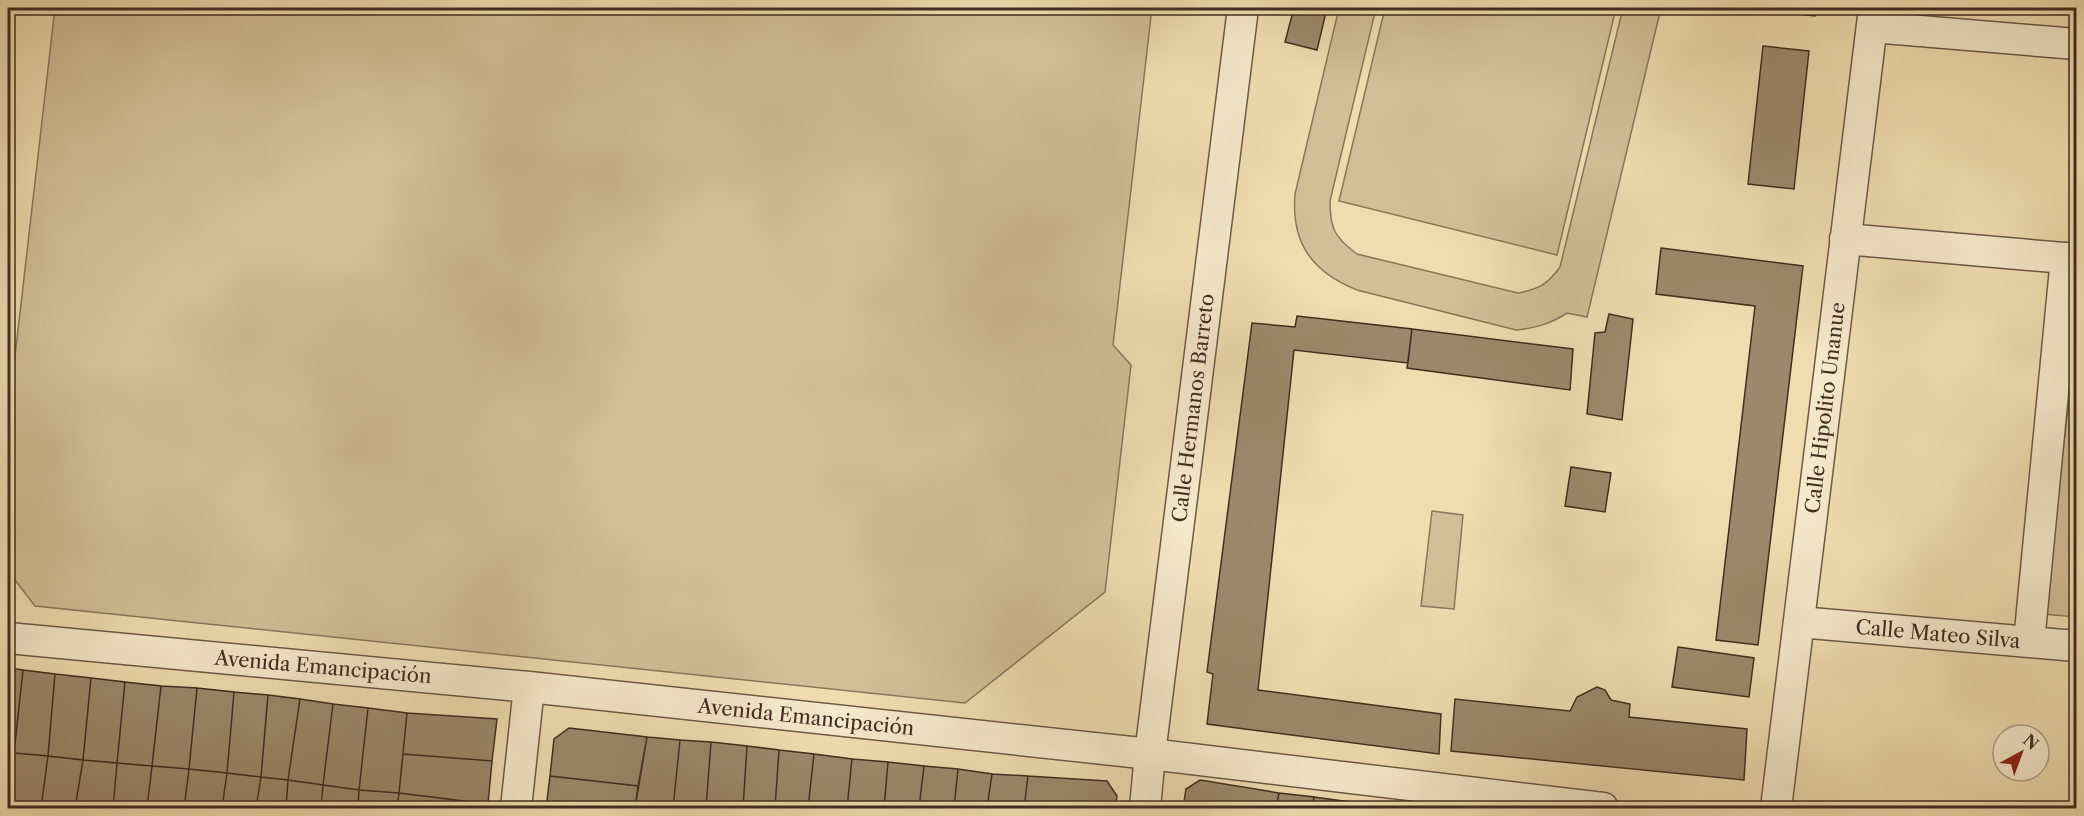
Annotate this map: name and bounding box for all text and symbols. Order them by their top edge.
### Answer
street label: Calle Hermanos Barreto [1167,292,1219,524]
street label: Calle Hipolito Unanue [1800,301,1850,515]
street label: Calle Mateo Silva [1855,615,2022,653]
street label: Avenida Emancipación [212,645,433,688]
street label: Avenida Emancipación [695,694,916,740]
north arrow [1991,723,2051,783]
text: N [2019,730,2043,754]

